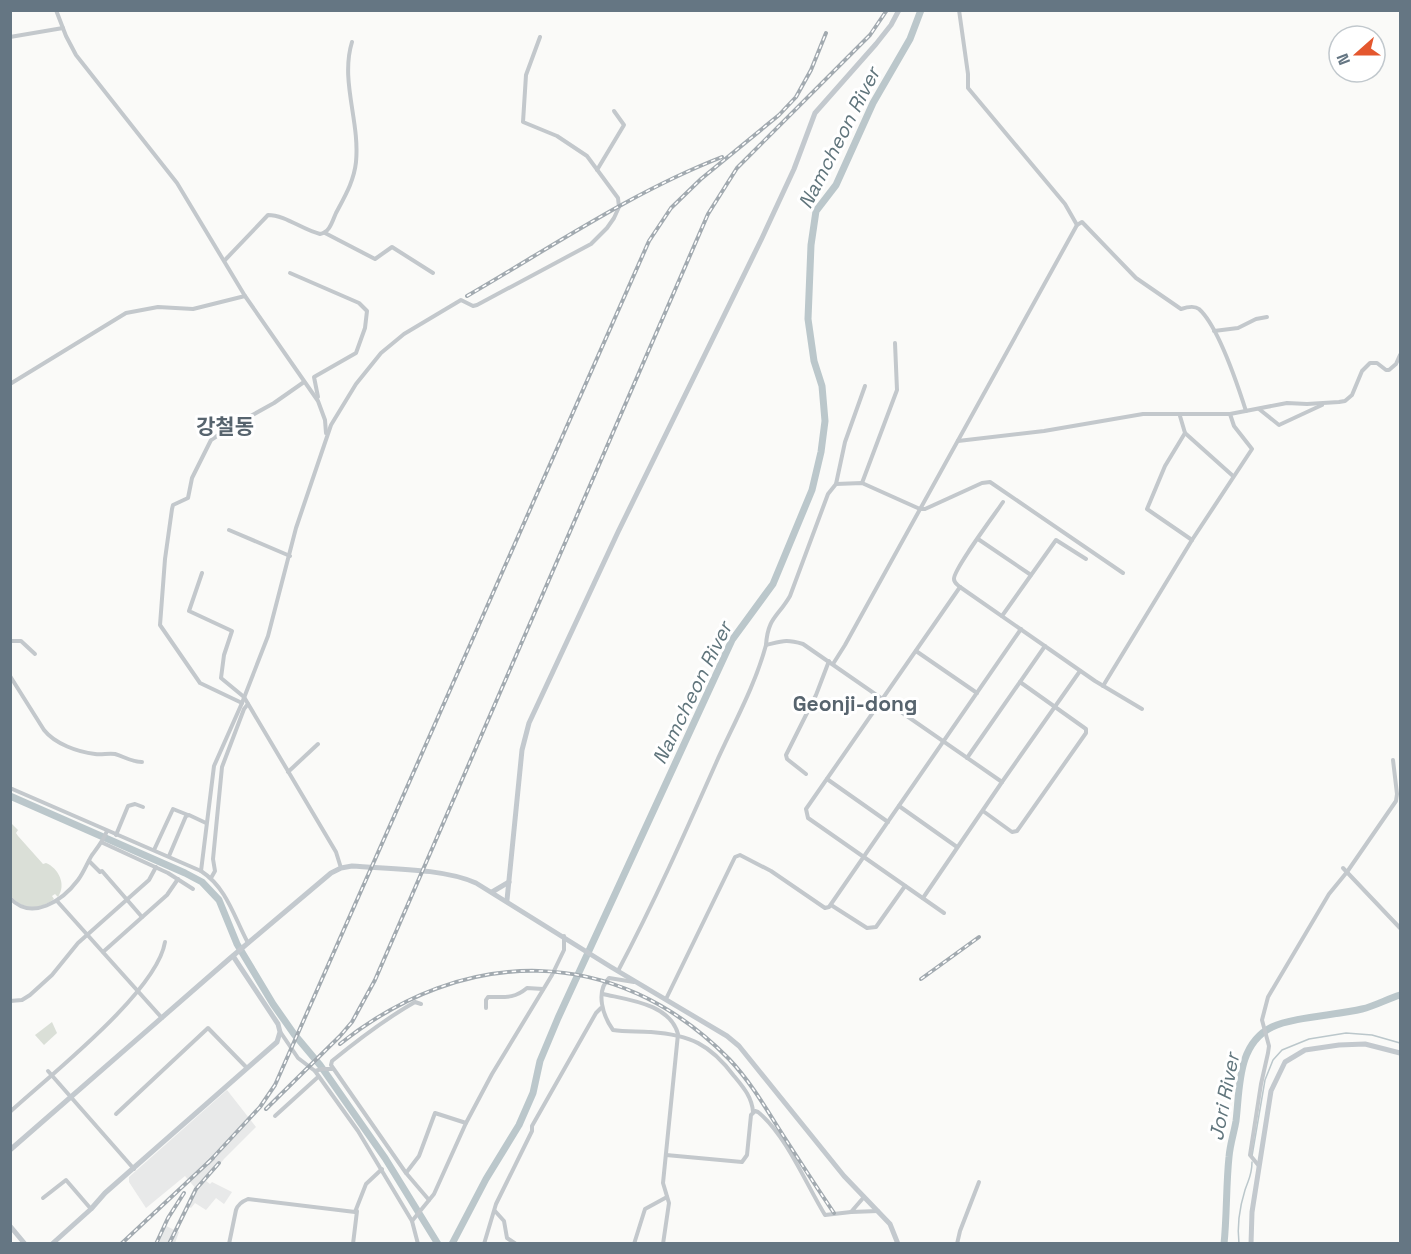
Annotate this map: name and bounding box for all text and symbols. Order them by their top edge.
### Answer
north arrow [1327,24,1387,84]
text: N [1332,50,1355,68]
water label: Namcheon River [792,61,887,213]
district label: 강철동 [196,413,254,440]
water label: Namcheon River [646,615,739,768]
district label: Geonji-dong [793,690,917,717]
water label: Jori River [1203,1049,1246,1143]

